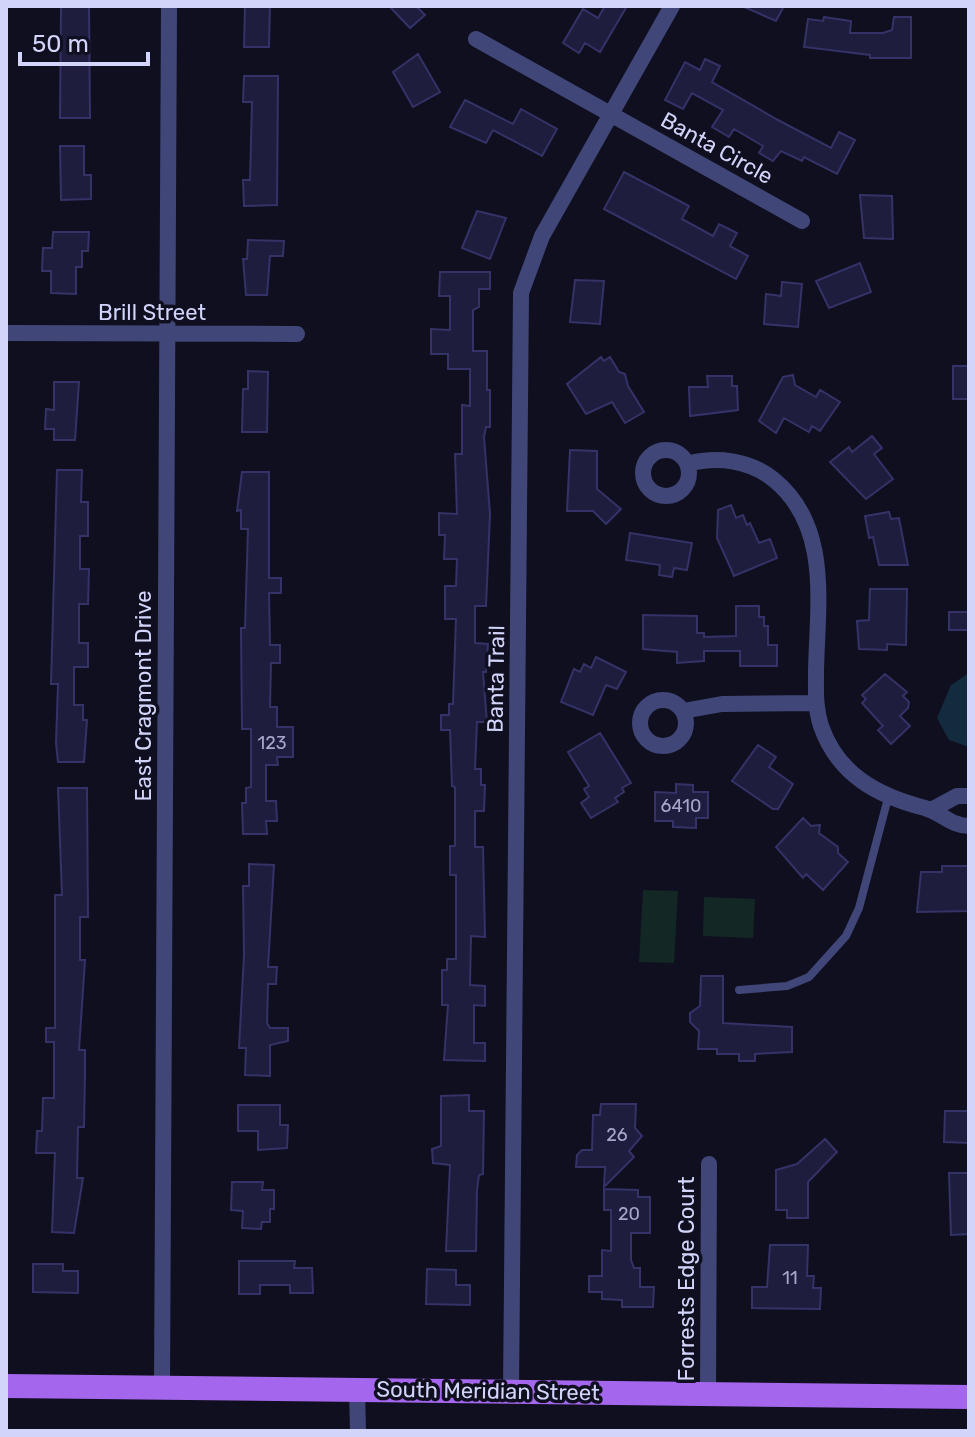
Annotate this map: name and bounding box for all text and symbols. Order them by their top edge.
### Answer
scale bar [20,16,148,66]
text: 50 m [32,30,89,58]
street label: Banta Circle [656,106,778,190]
street label: Brill Street [98,299,206,326]
street label: East Cragmont Drive [130,590,157,802]
street label: Banta Trail [482,625,510,733]
house number: 123 [257,732,287,754]
house number: 6410 [661,795,701,817]
house number: 26 [606,1124,628,1146]
street label: Forrests Edge Court [673,1176,700,1382]
house number: 20 [618,1203,640,1225]
house number: 11 [782,1267,798,1289]
street label: South Meridian Street [376,1376,600,1406]

